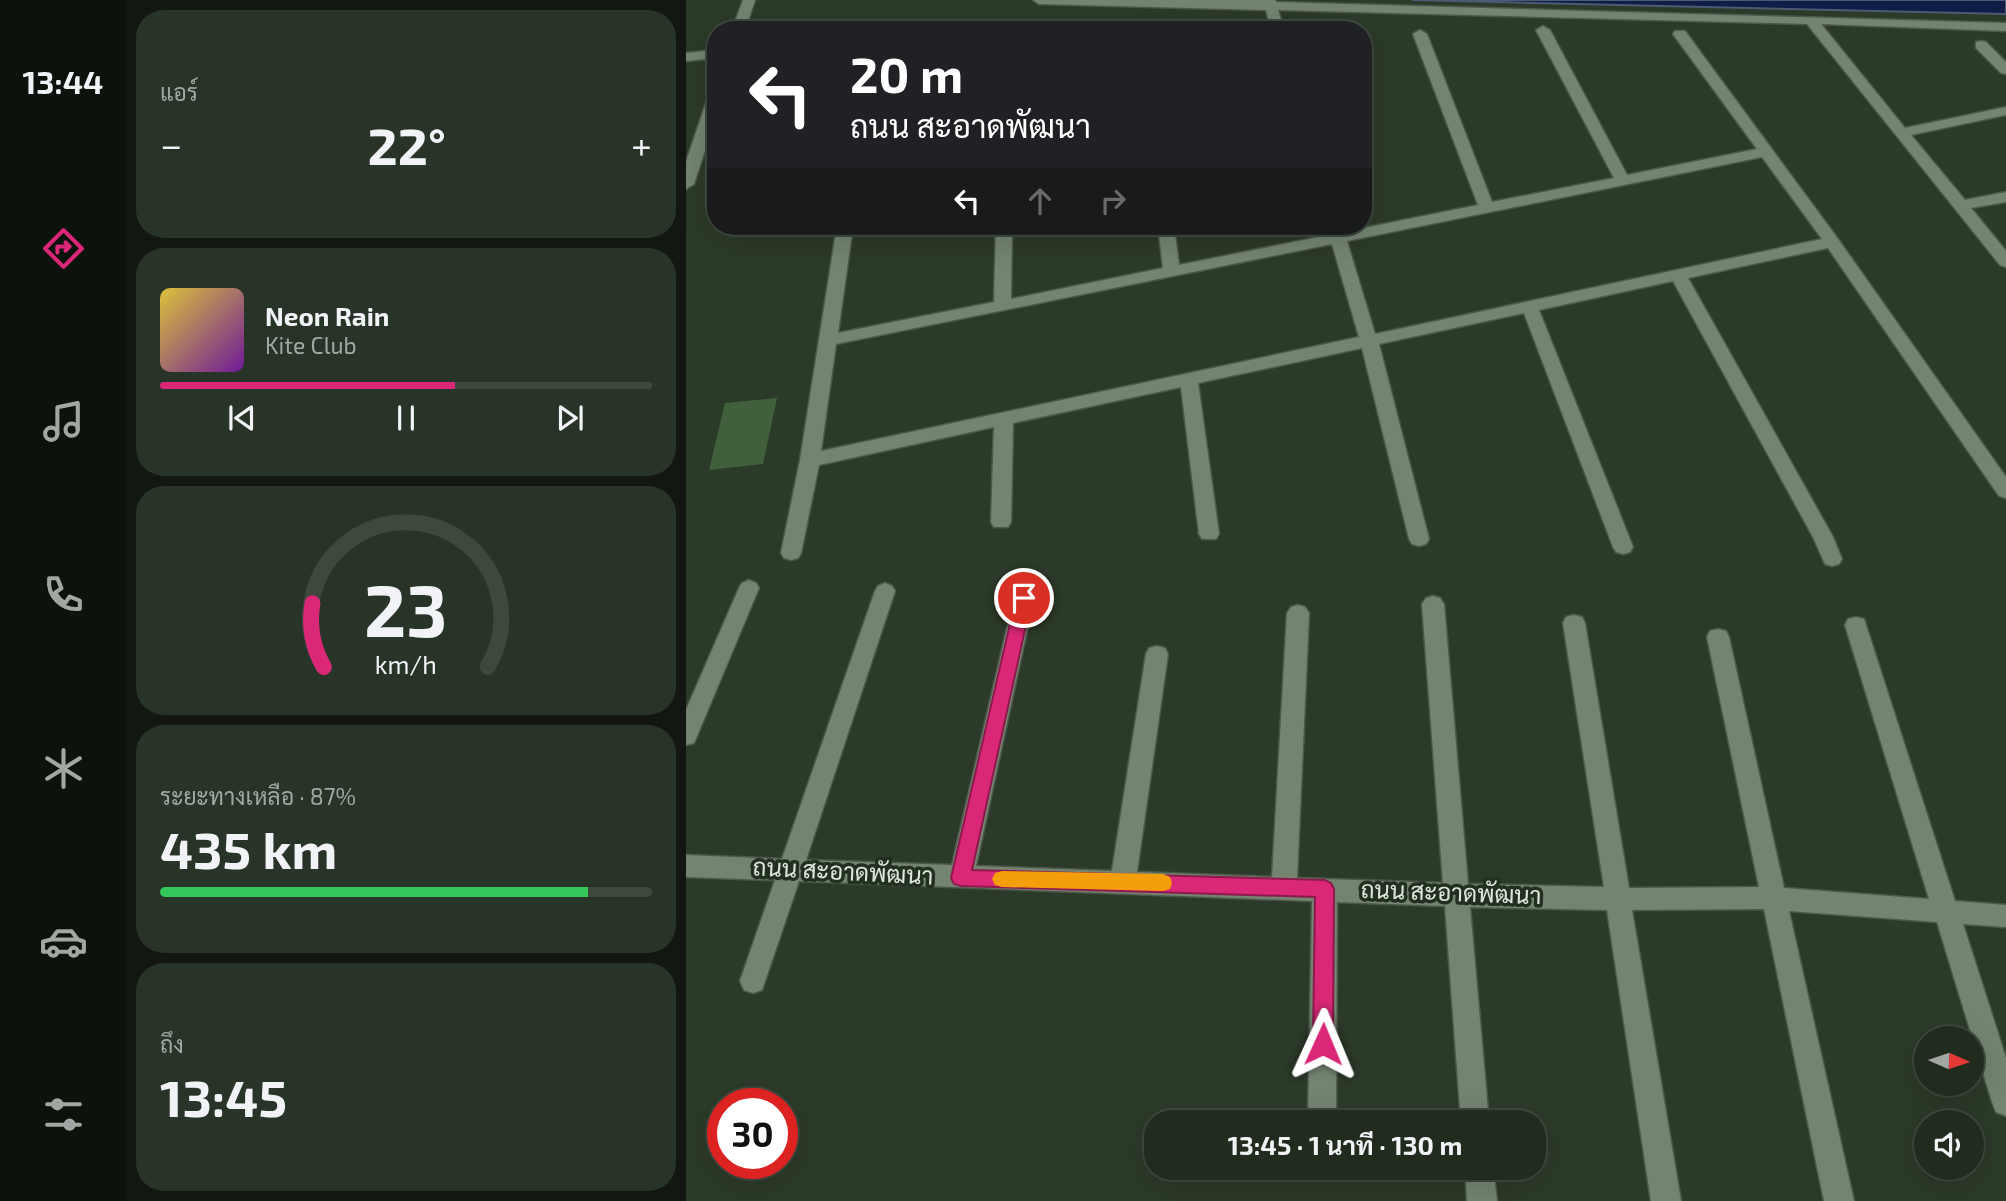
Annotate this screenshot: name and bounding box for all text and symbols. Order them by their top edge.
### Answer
text: 20 m [850,44,963,103]
icon: left [735,49,826,140]
text: 13:44 [23,62,103,100]
text: แอร์ [160,78,198,106]
text: ถนน สะอาดพัฒนา [850,106,1091,144]
text: 22° [367,113,446,175]
text: − [160,121,182,167]
text: + [631,121,652,167]
icon: left [948,182,986,220]
icon: ahead [1021,182,1059,220]
icon: right [1094,182,1132,220]
icon: directions [39,224,88,273]
text: Neon Rain [265,300,389,331]
text: Kite Club [265,331,357,359]
icon: music [39,397,88,446]
icon: previous [223,399,261,437]
icon: pause [387,399,425,437]
icon: next [551,399,589,437]
text: 23 [364,564,448,652]
pin [994,568,1054,628]
icon: phone [39,570,88,619]
icon: arrive [1005,579,1043,617]
text: km/h [375,648,437,678]
icon: climate [39,744,88,793]
text: ระยะทางเหลือ · 87% [160,782,356,810]
text: 435 km [160,817,337,879]
street label: ถนน สะอาดพัฒนา [752,851,934,890]
street label: ถนน สะอาดพัฒนา [1360,874,1542,909]
icon: car [39,917,88,966]
position arrow [1286,1007,1360,1081]
north arrow [1914,1026,1984,1096]
map controls [1914,1026,1984,1180]
text: ถึง [160,1030,184,1058]
text: 13:45 [160,1065,287,1127]
speed limit sign: 30 [707,1088,798,1179]
icon: filters [39,1090,88,1139]
button: sound [1914,1110,1984,1180]
text: 13:45 · 1 นาที · 130 m [1228,1129,1462,1160]

